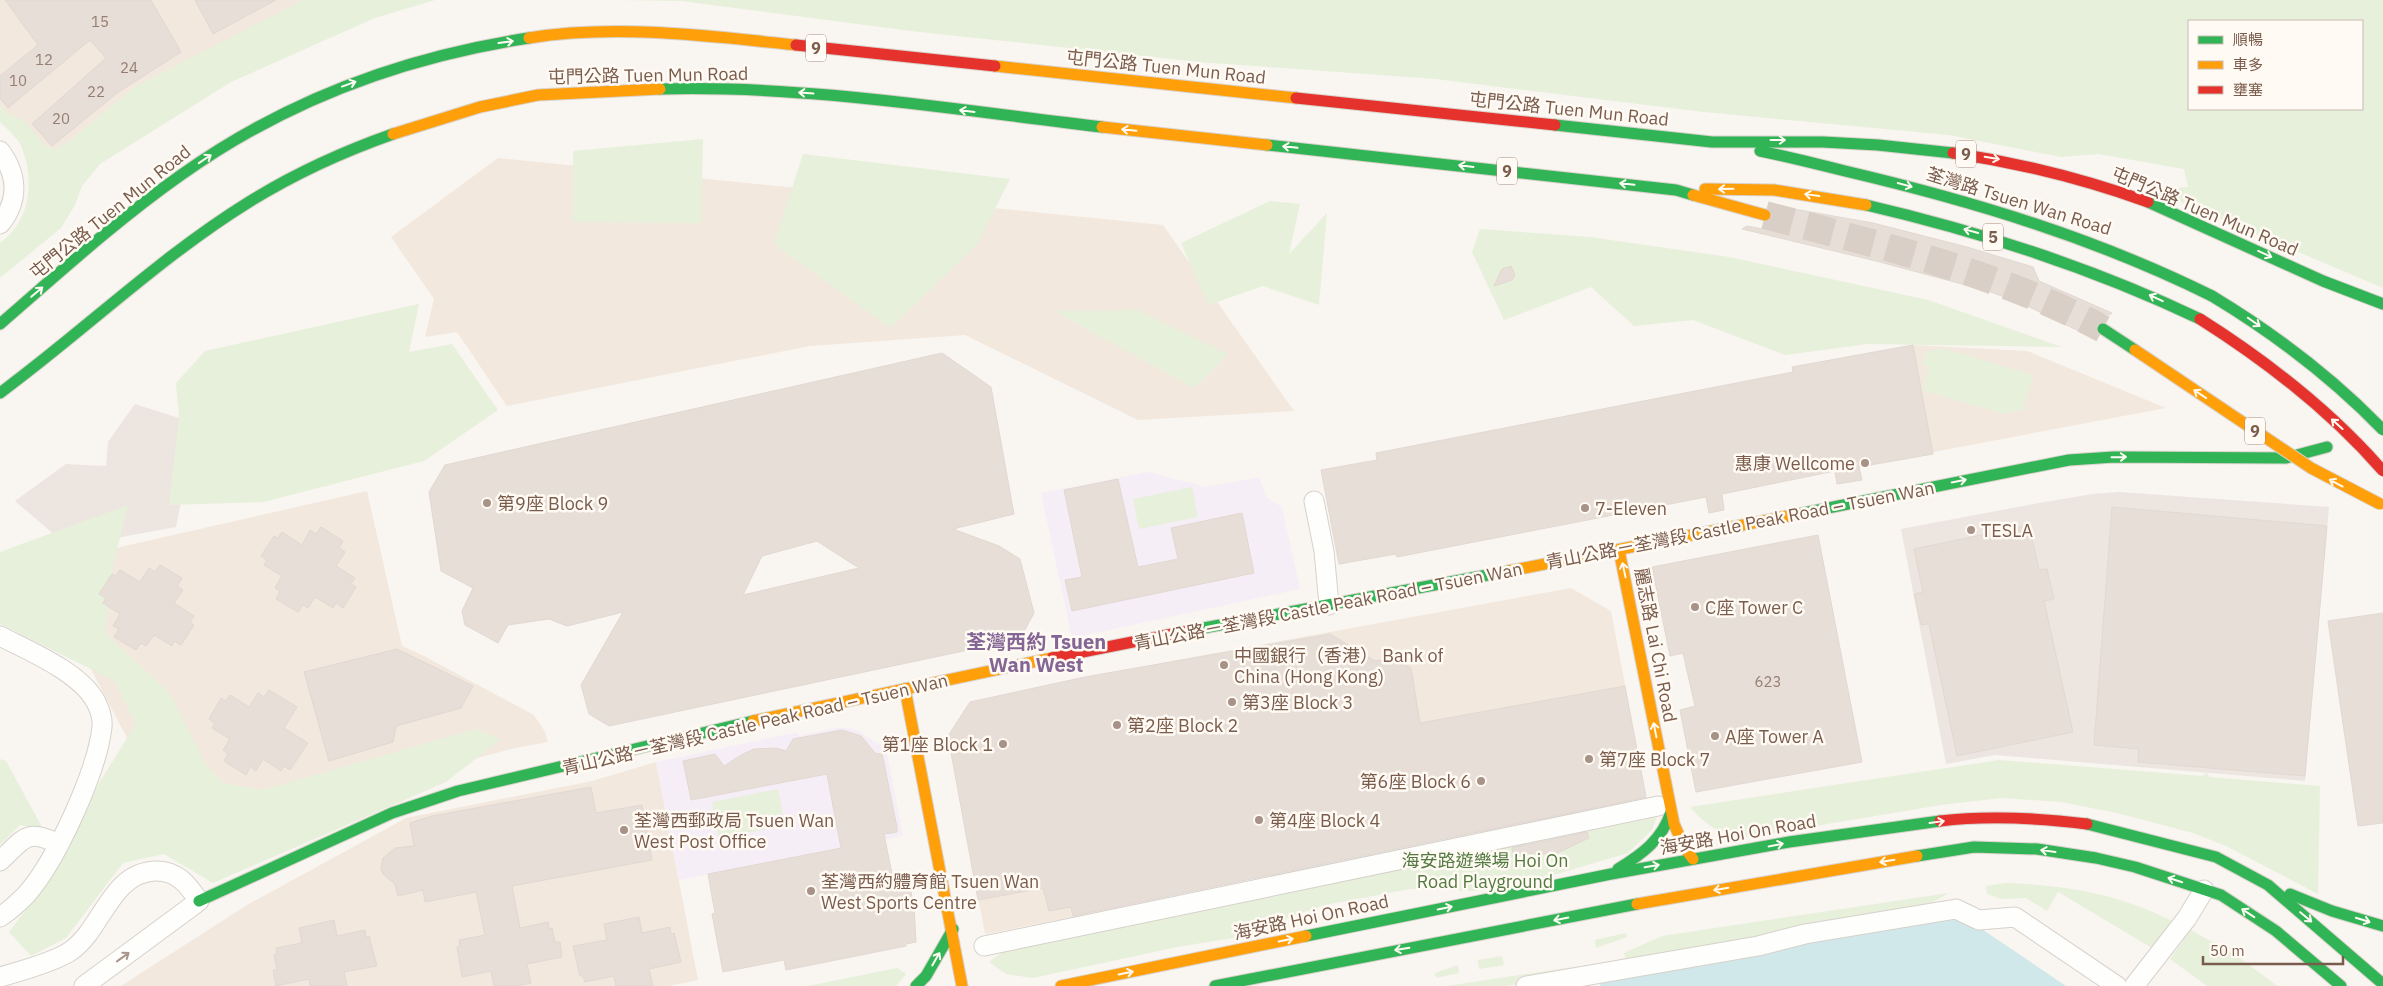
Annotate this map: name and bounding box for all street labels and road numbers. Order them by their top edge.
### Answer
road number: 9 [806,34,826,62]
street label: 屯門公路 Tuen Mun Road [1065,45,1267,89]
street label: 屯門公路 Tuen Mun Road [547,62,749,88]
street label: 屯門公路 Tuen Mun Road [1468,87,1670,131]
street label: 屯門公路 Tuen Mun Road [25,140,195,284]
road number: 9 [1956,140,1976,168]
road number: 9 [1497,158,1517,185]
street label: 屯門公路 Tuen Mun Road [2108,161,2302,261]
street label: 荃灣路 Tsuen Wan Road [1924,162,2114,240]
road number: 5 [1983,223,2003,250]
road number: 9 [2245,418,2265,444]
street label: 青山公路－荃灣段 Castle Peak Road – Tsuen Wan [1544,476,1936,574]
street label: 青山公路－荃灣段 Castle Peak Road – Tsuen Wan [1132,557,1524,655]
street label: 麗志路 Lai Chi Road [1630,566,1682,724]
street label: 青山公路－荃灣段 Castle Peak Road – Tsuen Wan [560,668,950,780]
street label: 海安路 Hoi On Road [1658,809,1818,859]
street label: 海安路 Hoi On Road [1231,889,1391,945]

